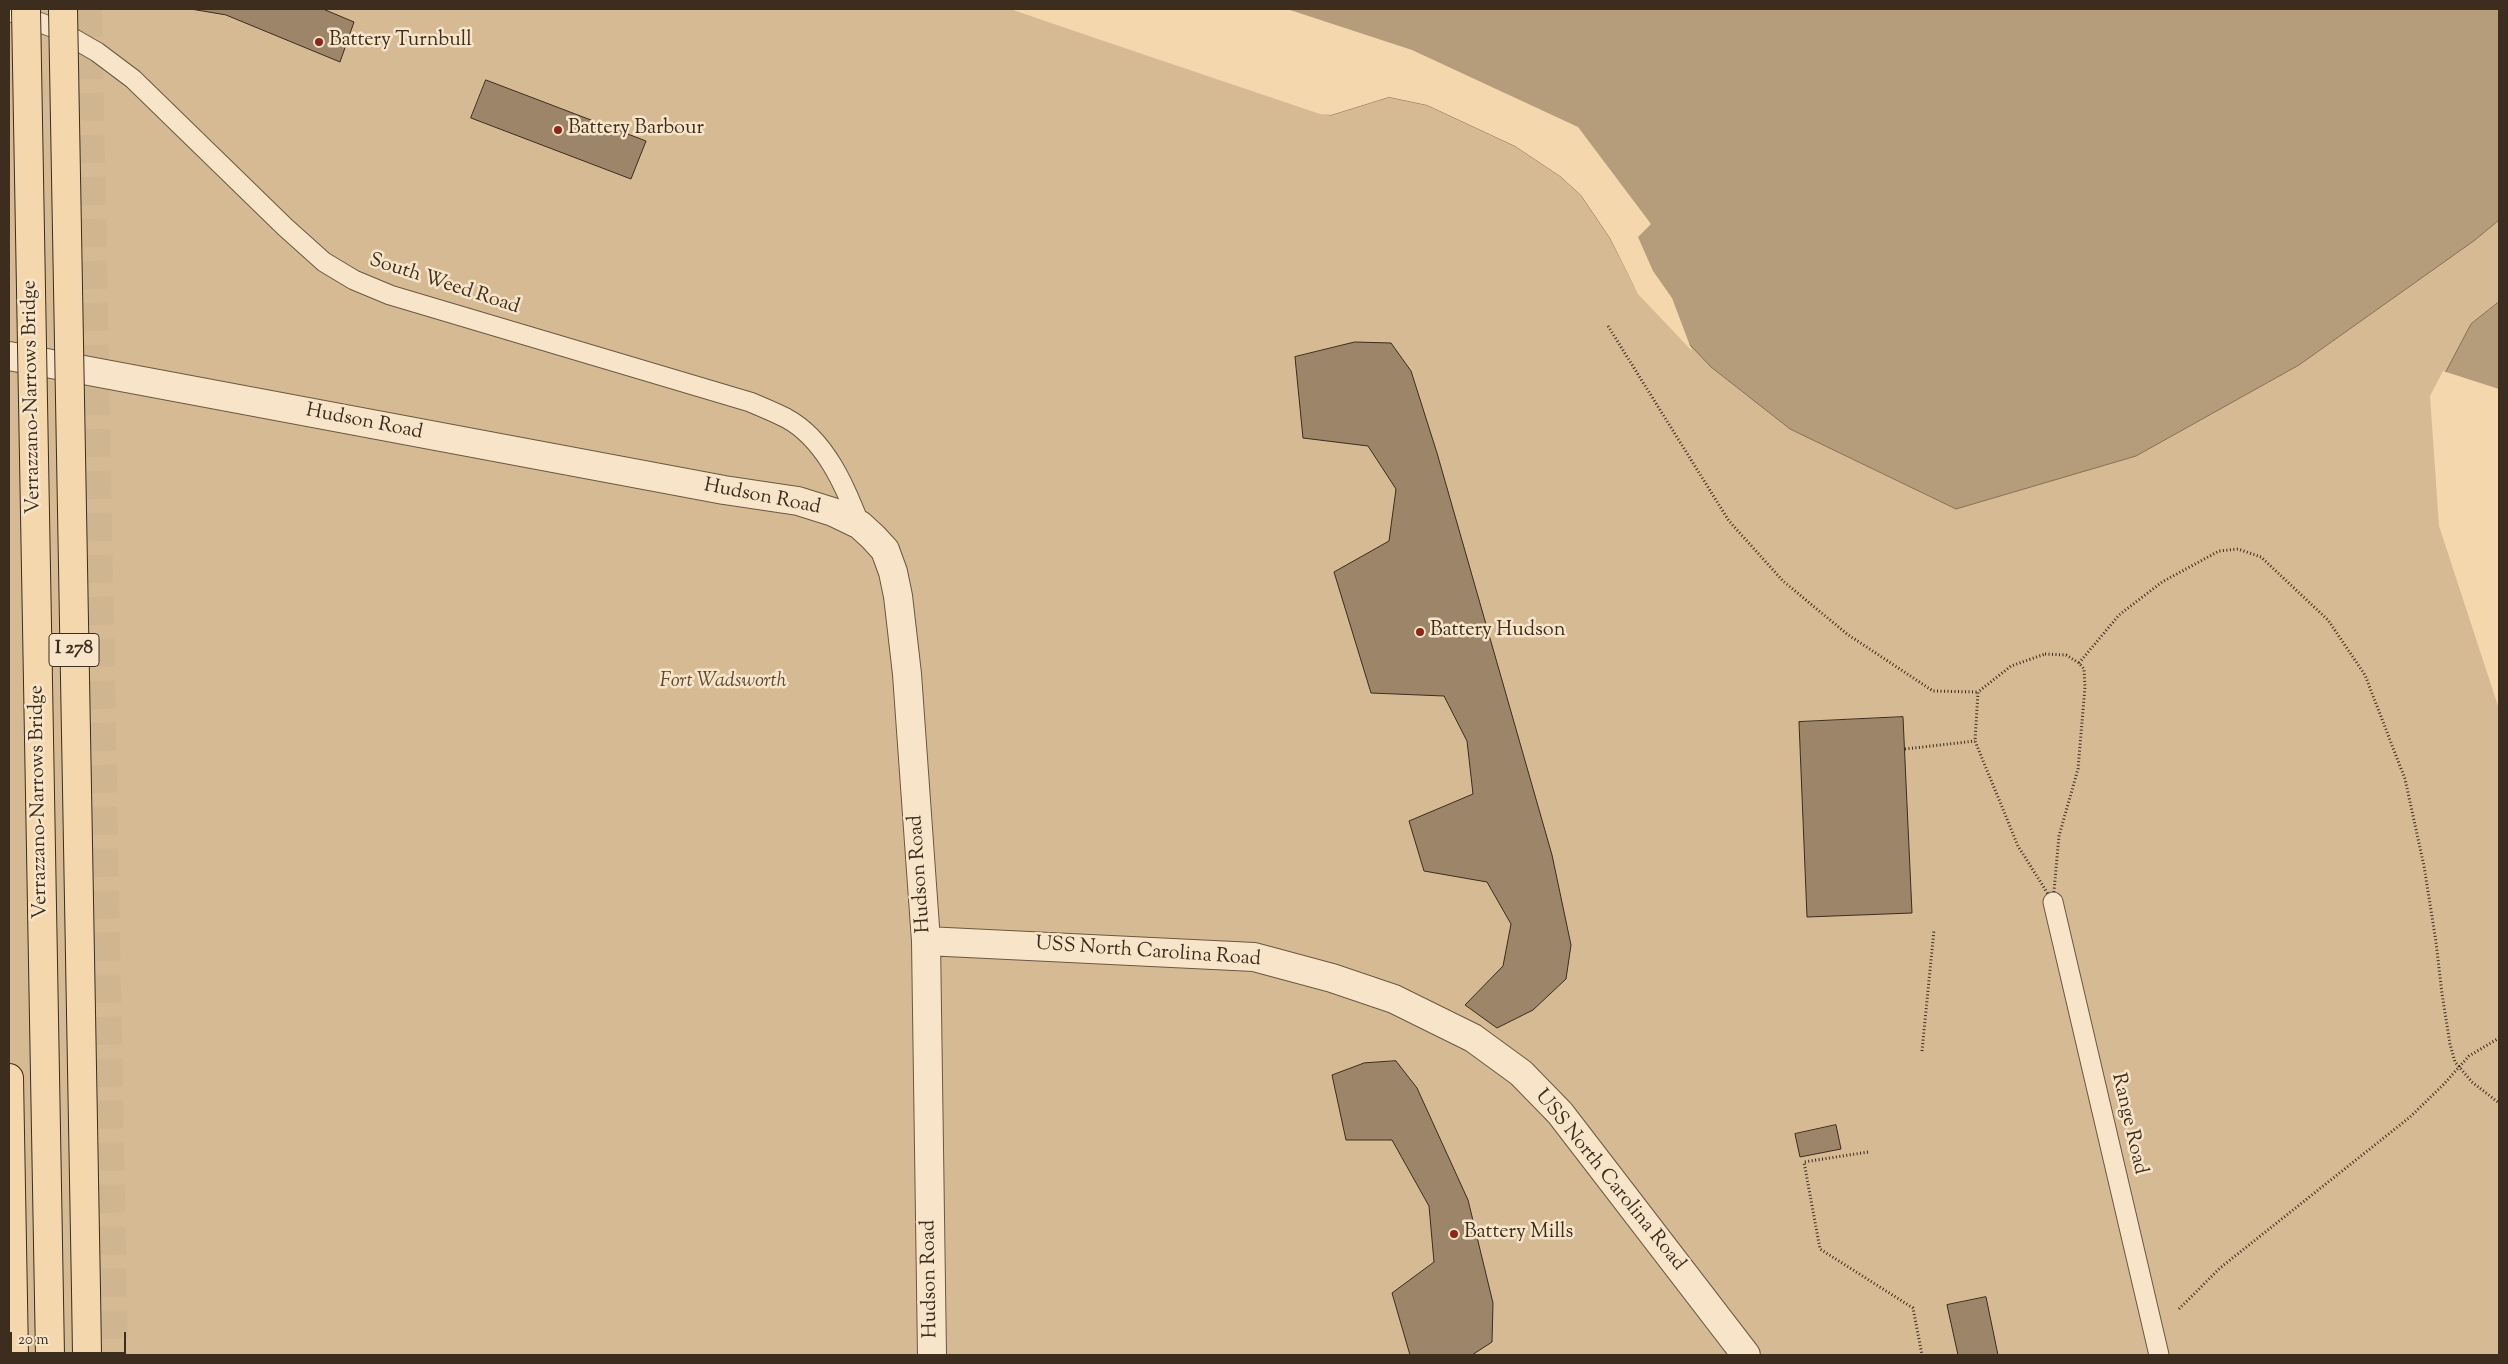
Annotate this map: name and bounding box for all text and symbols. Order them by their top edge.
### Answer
place label: Battery Turnbull [329,30,472,54]
marker: Battery Turnbull [313,36,325,48]
place label: Battery Barbour [568,118,704,142]
marker: Battery Barbour [552,124,564,136]
street label: South Weed Road [366,249,522,321]
street label: Verrazzano-Narrows Bridge [19,280,47,514]
street label: Hudson Road [304,400,424,446]
street label: Hudson Road [702,475,822,521]
place label: Battery Hudson [1430,620,1566,644]
marker: Battery Hudson [1414,626,1426,638]
road number: I 278 [49,634,99,666]
park label: Fort Wadsworth [660,671,786,695]
street label: Verrazzano-Narrows Bridge [26,685,54,919]
street label: Hudson Road [905,814,937,934]
street label: USS North Carolina Road [1034,933,1262,973]
street label: Range Road [2105,1071,2151,1177]
street label: USS North Carolina Road [1529,1086,1689,1276]
street label: Hudson Road [918,1220,944,1338]
place label: Battery Mills [1464,1222,1573,1246]
marker: Battery Mills [1448,1228,1460,1240]
scale bar [12,1322,129,1354]
text: 20 m [18,1330,49,1351]

